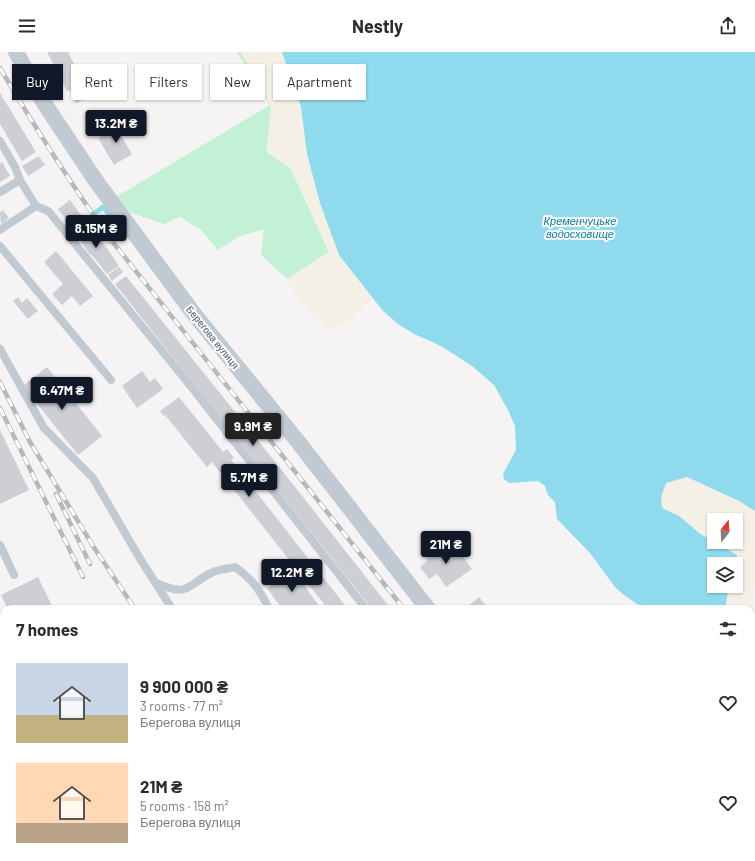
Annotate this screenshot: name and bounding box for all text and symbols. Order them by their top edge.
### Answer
icon: menu [16,15,38,37]
text: Nestly [352,15,403,37]
icon: share [717,15,739,37]
chip: Buy [12,64,63,100]
chip: Rent [71,64,127,100]
chip: Filters [135,64,202,100]
chip: New [210,64,265,100]
chip: Apartment [273,64,366,100]
pin: 13.2M ₴ [79,110,153,144]
text: 13.2M ₴ [95,115,137,131]
water label: Кременчуцьке водосховище [544,214,616,240]
pin: 8.15M ₴ [59,215,133,249]
text: 8.15M ₴ [75,220,117,236]
street label: Берегова вулиця [184,303,242,371]
pin: 6.47M ₴ [25,377,99,411]
text: 6.47M ₴ [40,382,84,398]
pin: 9.9M ₴ [220,413,286,447]
text: 9.9M ₴ [234,418,272,434]
pin: 5.7M ₴ [216,464,282,498]
text: 5.7M ₴ [230,469,268,485]
north arrow [707,513,743,549]
map controls [707,513,743,593]
pin: 21M ₴ [418,531,474,565]
text: 21M ₴ [430,536,462,552]
button: layers [707,557,743,593]
pin: 12.2M ₴ [255,559,329,593]
text: 12.2M ₴ [270,564,314,580]
icon: filters [717,618,739,640]
text: 7 homes [16,619,78,639]
text: 9 900 000 ₴ [140,676,228,696]
icon: home [48,679,96,727]
icon: heart [717,692,739,714]
text: 3 rooms · 77 m² [140,698,223,714]
text: Берегова вулиця [140,714,241,730]
text: 21M ₴ [140,776,182,796]
icon: home [48,779,96,827]
icon: heart [717,792,739,814]
text: 5 rooms · 158 m² [140,798,229,814]
text: Берегова вулиця [140,814,241,830]

